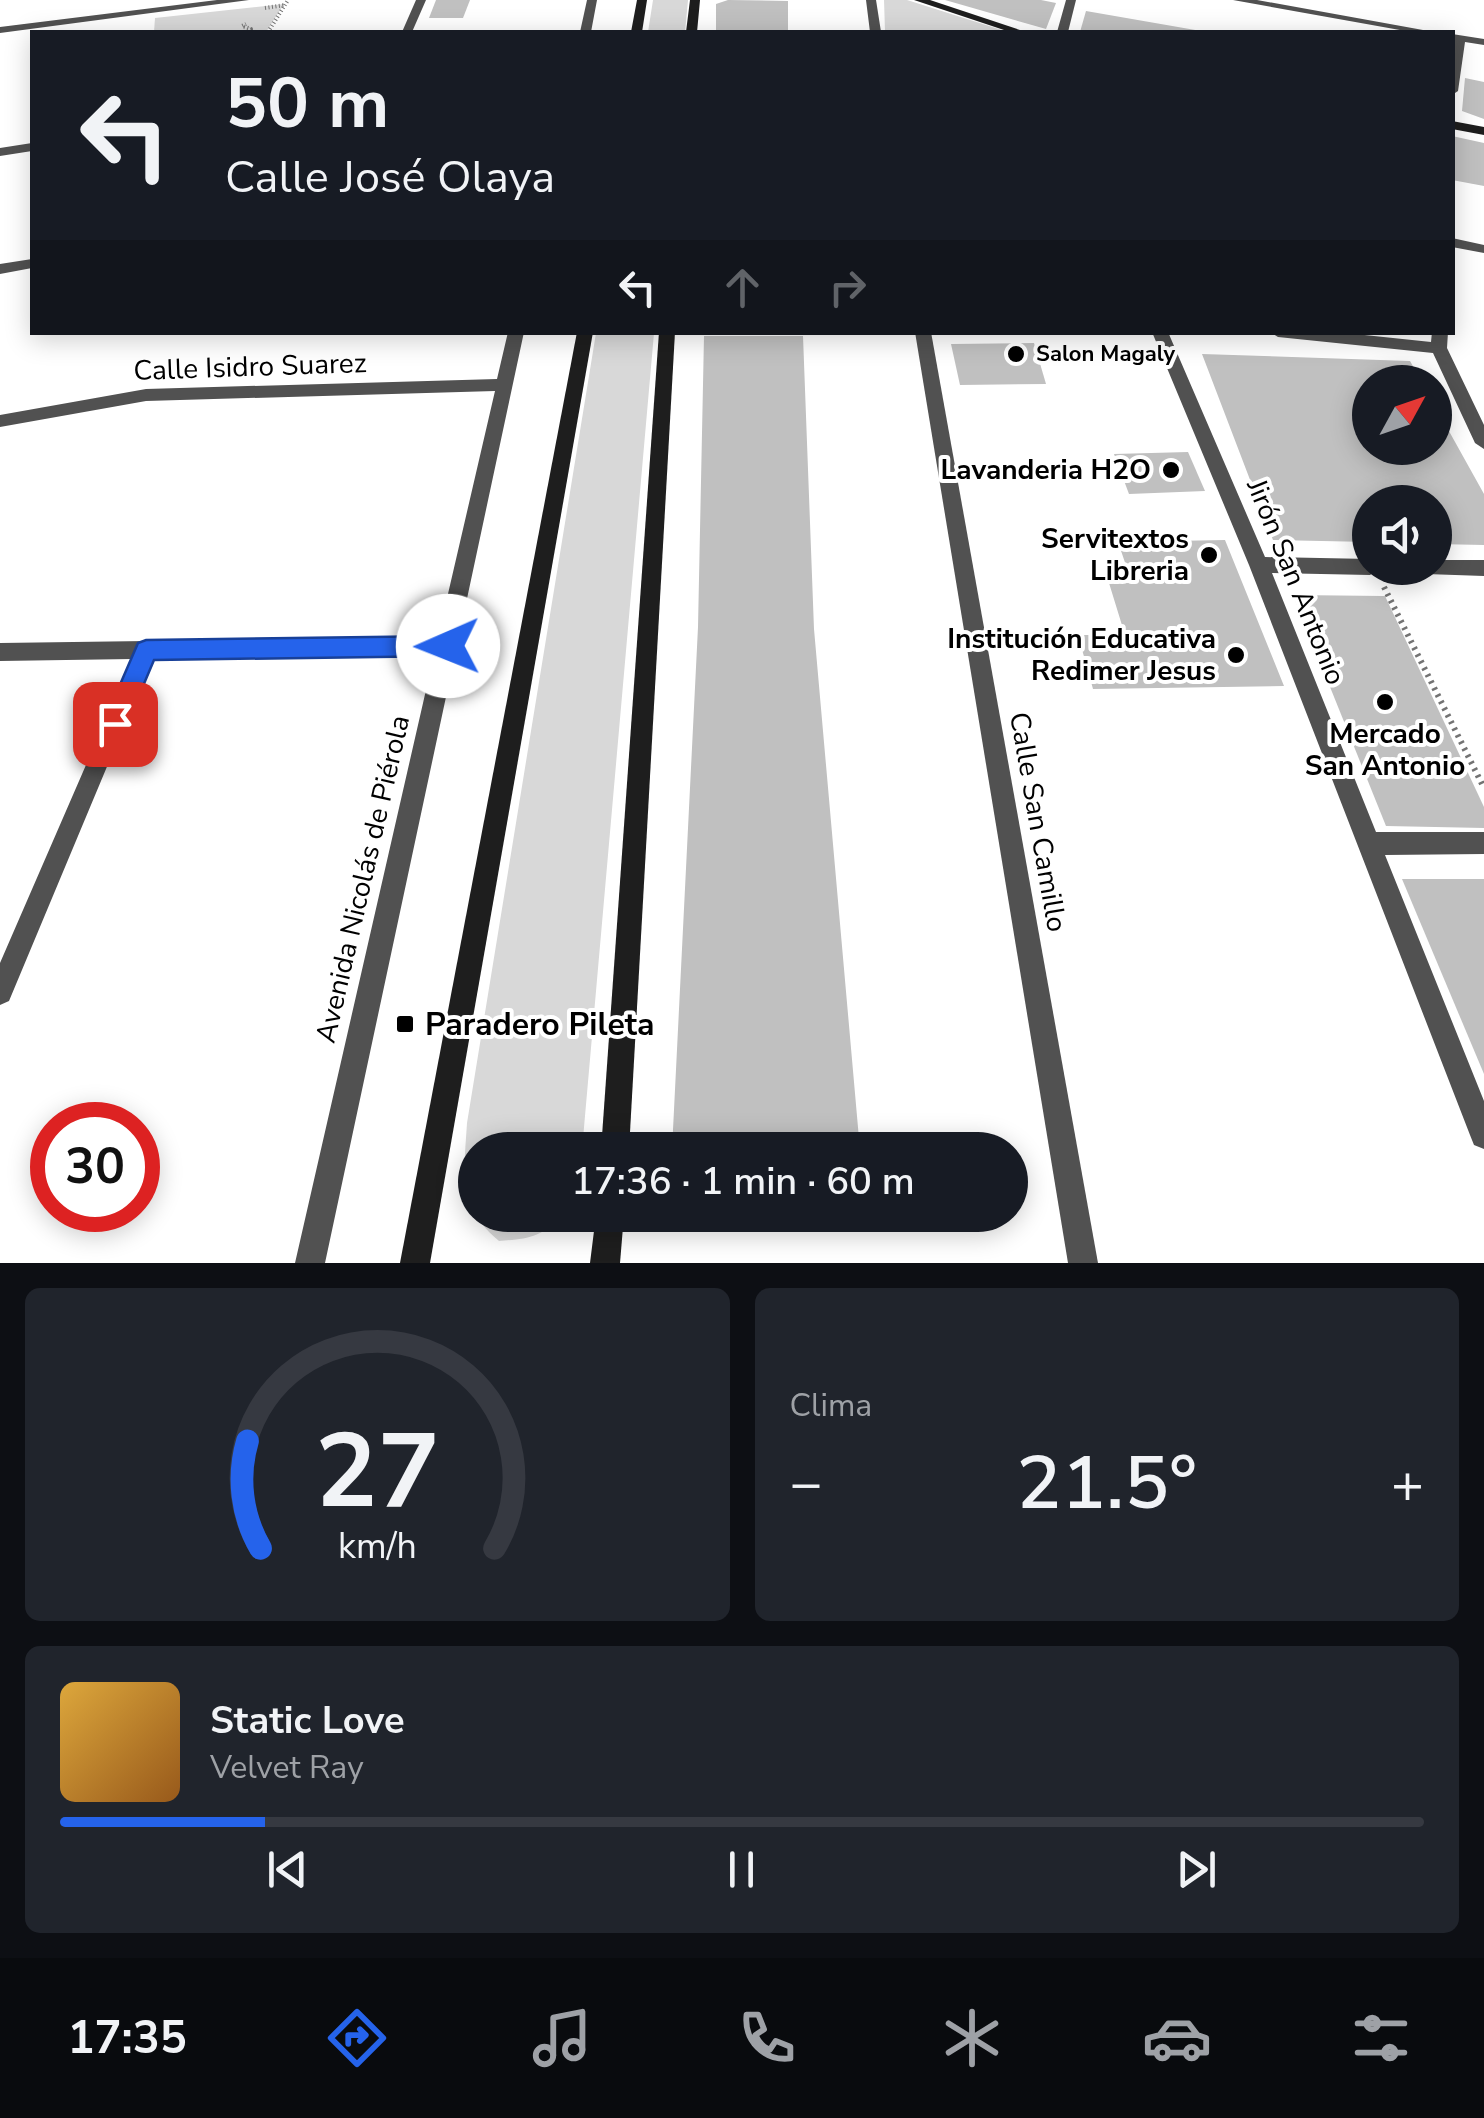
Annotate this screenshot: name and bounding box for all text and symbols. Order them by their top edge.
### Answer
text: 50 m [225,56,389,152]
icon: left [60,70,190,200]
text: Calle José Olaya [225,147,555,208]
icon: left [610,260,665,315]
icon: ahead [715,260,770,315]
icon: right [820,260,875,315]
place label: Salon Magaly [1036,339,1175,369]
marker: Salon Magaly [1005,343,1027,365]
street label: Calle Isidro Suarez [133,344,367,390]
north arrow [1352,365,1452,465]
map controls [1352,365,1452,585]
place label: Lavanderia H2O [941,451,1151,489]
marker: Lavanderia H2O [1160,459,1182,481]
street label: Jirón San Antonio [1237,473,1355,691]
button: sound [1352,485,1452,585]
place label: Servitextos Libreria [1041,520,1189,590]
marker: Servitextos Libreria [1198,544,1220,566]
position arrow [396,594,500,698]
place label: Institución Educativa Redimer Jesus [947,620,1216,690]
marker: Institución Educativa Redimer Jesus [1225,644,1247,666]
pin [73,682,158,767]
marker: Mercado San Antonio [1374,691,1396,713]
icon: arrive [88,697,143,752]
street label: Calle San Camillo [1000,709,1076,935]
street label: Avenida Nicolás de Piérola [307,712,419,1046]
place label: Mercado San Antonio [1305,715,1465,785]
place label: Paradero Pileta [425,1003,655,1046]
marker: Paradero Pileta [394,1013,416,1035]
speed limit sign: 30 [30,1102,160,1232]
text: 17:36 · 1 min · 60 m [571,1156,915,1207]
text: Clima [790,1384,872,1427]
text: 27 [315,1401,440,1543]
text: 21.5° [1016,1432,1197,1534]
text: − [790,1446,823,1521]
text: + [1391,1446,1424,1521]
text: km/h [338,1522,417,1571]
text: Static Love [210,1695,405,1746]
text: Velvet Ray [210,1746,364,1789]
icon: previous [260,1842,315,1897]
icon: pause [714,1842,769,1897]
icon: next [1169,1842,1224,1897]
icon: directions [322,2003,392,2073]
icon: music [527,2003,597,2073]
icon: phone [732,2003,802,2073]
icon: climate [937,2003,1007,2073]
icon: car [1142,2003,1212,2073]
icon: filters [1346,2003,1416,2073]
text: 17:35 [67,2008,187,2069]

